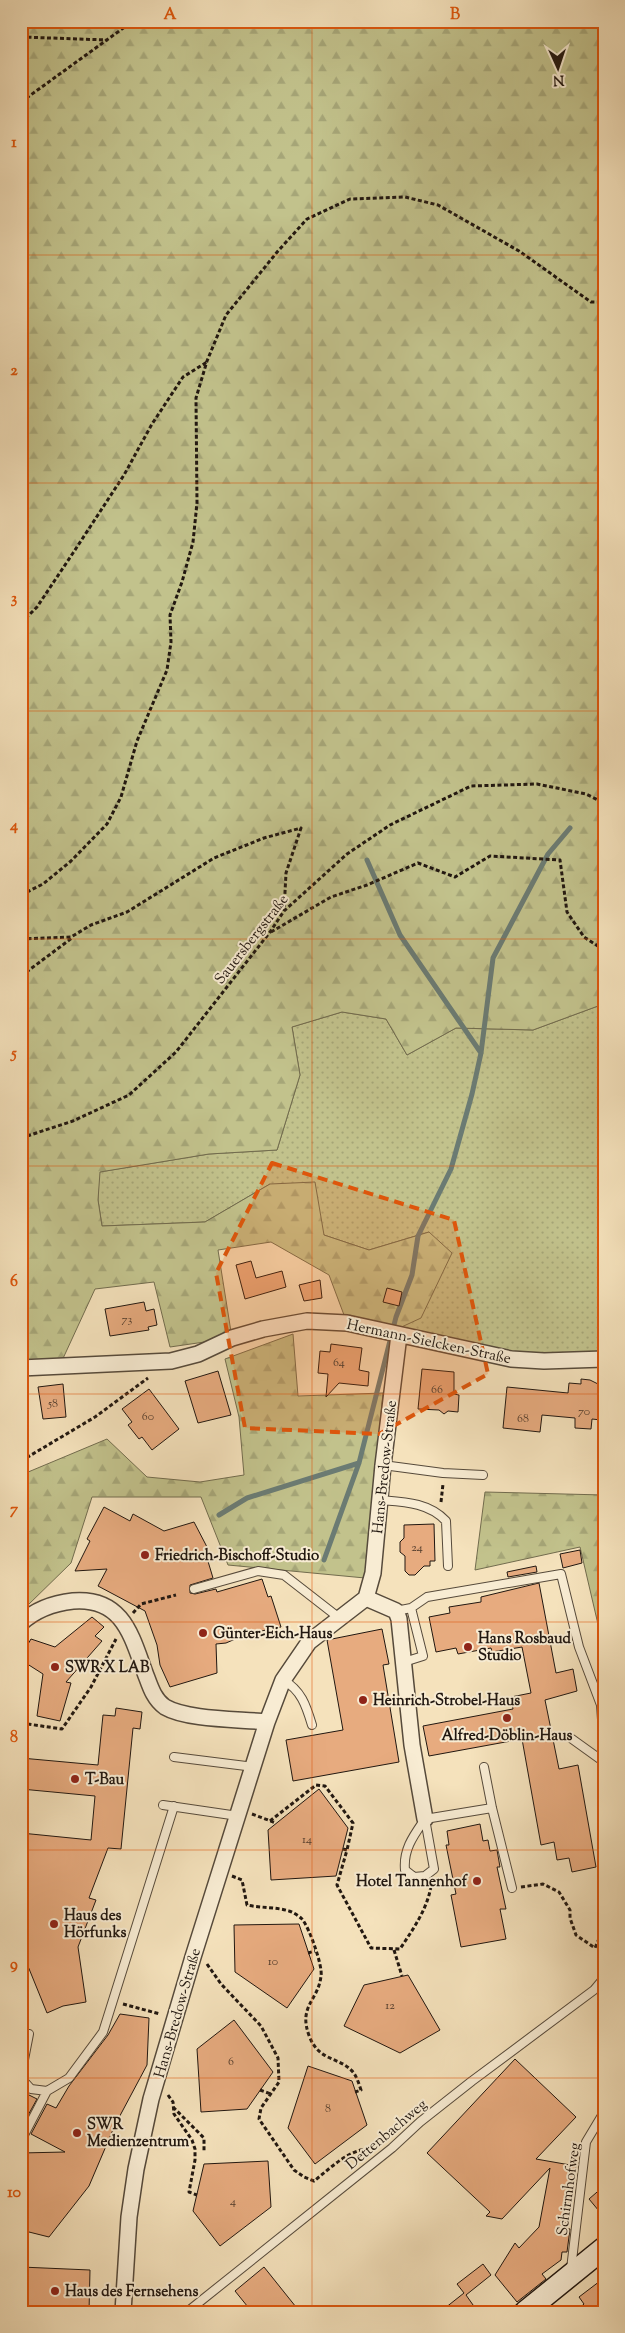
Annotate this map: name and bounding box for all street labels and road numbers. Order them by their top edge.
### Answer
street label: Sauersbergstraße [210,890,294,989]
street label: Hermann-Sielcken-Straße [345,1315,513,1370]
street label: Hans-Bredow-Straße [368,1399,403,1535]
street label: Hans-Bredow-Straße [150,1946,207,2081]
street label: Dettenbachweg [342,2095,432,2175]
street label: Schirmhofweg [553,2141,586,2237]

